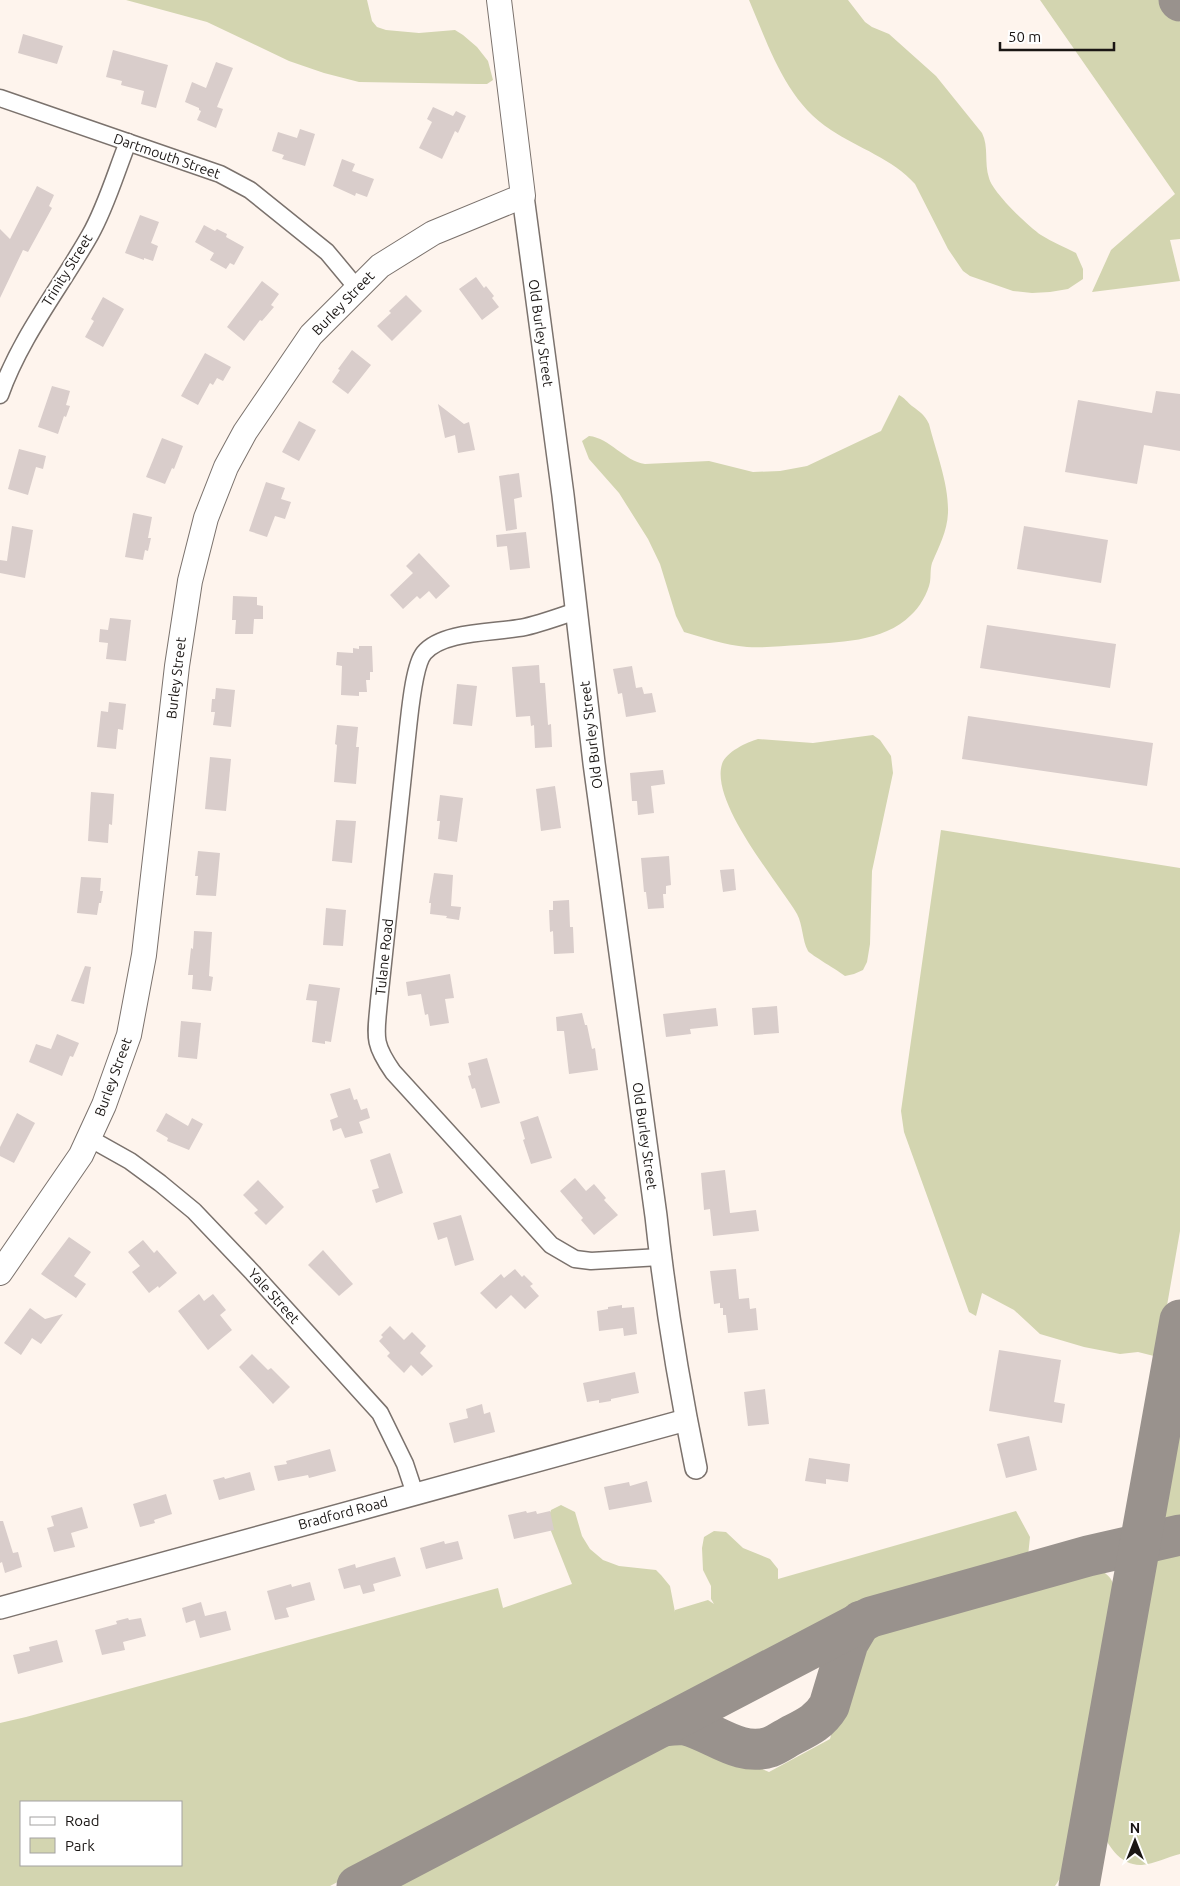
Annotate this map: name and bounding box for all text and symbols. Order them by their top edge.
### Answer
scale bar [1000,20,1114,52]
text: 50 m [1008,28,1041,45]
street label: Dartmouth Street [111,130,223,182]
street label: Trinity Street [38,231,96,309]
street label: Burley Street [309,267,378,338]
street label: Old Burley Street [526,278,557,388]
street label: Burley Street [163,636,189,720]
street label: Old Burley Street [576,680,606,790]
street label: Tulane Road [372,918,396,996]
street label: Burley Street [91,1035,135,1119]
street label: Old Burley Street [630,1081,661,1191]
street label: Yale Street [245,1265,303,1327]
street label: Bradford Road [296,1493,390,1533]
legend [20,1801,182,1866]
text: Road [65,1812,100,1829]
north arrow [1110,1816,1160,1866]
text: N [1130,1820,1140,1836]
text: Park [65,1837,95,1854]

